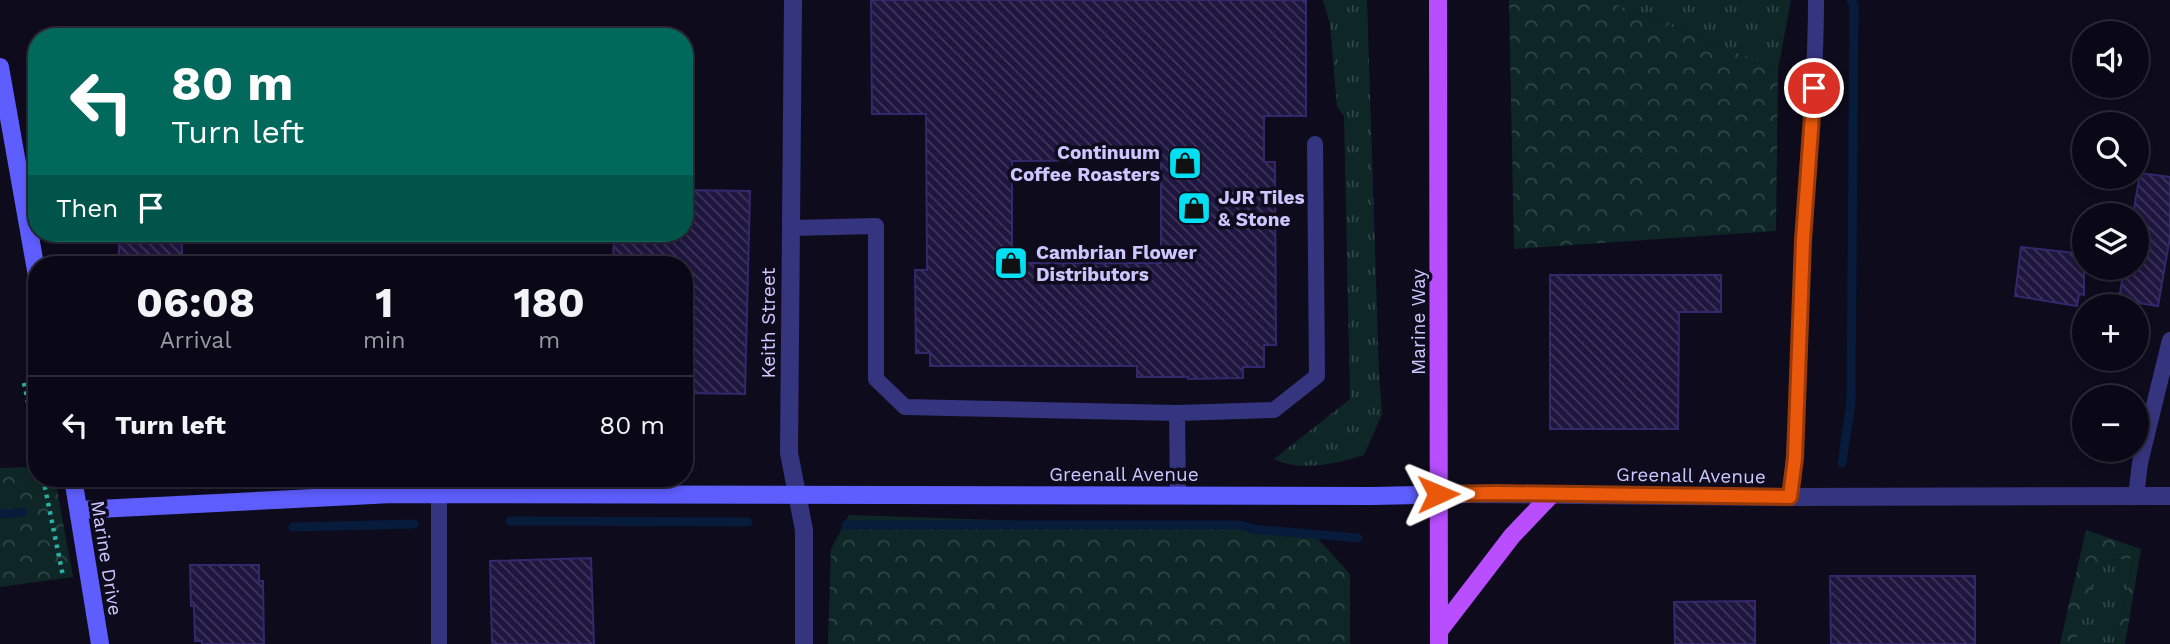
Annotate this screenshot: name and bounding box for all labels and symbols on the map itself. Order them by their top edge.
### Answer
pin [1784,58,1844,118]
place label: Continuum Coffee Roasters [1010,141,1160,186]
shop icon: Continuum Coffee Roasters [1166,144,1204,182]
place label: JJR Tiles & Stone [1218,186,1305,231]
shop icon: JJR Tiles & Stone [1175,189,1213,227]
place label: Cambrian Flower Distributors [1036,241,1197,286]
shop icon: Cambrian Flower Distributors [992,244,1030,282]
street label: Keith Street [757,267,780,379]
street label: Marine Way [1407,269,1430,375]
position arrow [1401,457,1475,531]
street label: Greenall Avenue [1049,463,1199,486]
street label: Greenall Avenue [1616,463,1766,488]
street label: Marine Drive [86,499,127,617]

